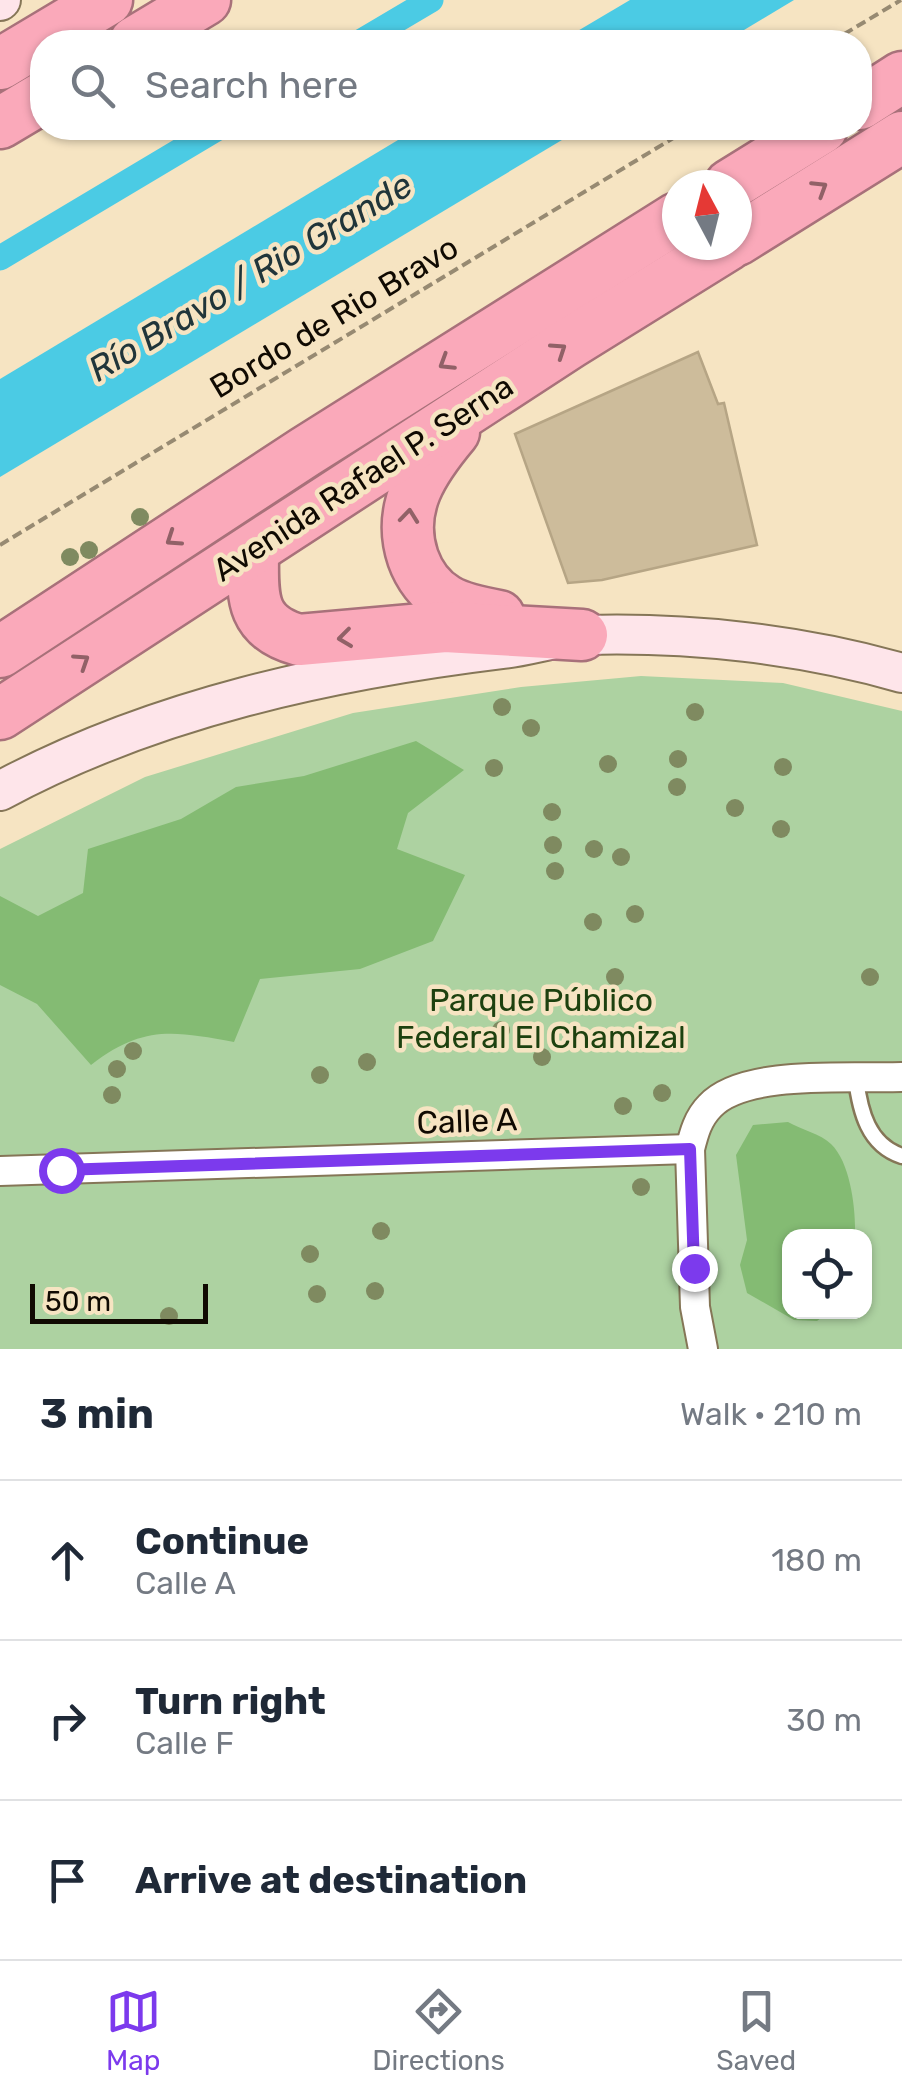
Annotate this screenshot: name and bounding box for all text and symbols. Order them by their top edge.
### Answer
search box [30,30,872,140]
icon: search [65,58,120,113]
text: Search here [145,62,358,108]
water label: Río Bravo / Rio Grande [80,164,420,390]
north arrow [662,170,752,260]
one-way arrow [809,182,827,201]
street label: Bordo de Rio Bravo [203,228,465,406]
one-way arrow [549,344,567,363]
one-way arrow [439,351,457,370]
street label: Avenida Rafael P. Serna [206,367,520,589]
one-way arrow [398,508,419,524]
one-way arrow [166,527,184,546]
one-way arrow [337,626,353,647]
one-way arrow [71,655,89,674]
park label: Parque Público Federal El Chamizal [396,981,686,1056]
street label: Calle A [416,1100,518,1142]
route start [39,1148,85,1194]
map controls [782,1229,872,1319]
button: locate [782,1229,872,1319]
route end [672,1246,718,1292]
scale bar [30,1279,208,1324]
text: 50 m [45,1285,111,1318]
text: 3 min [40,1389,154,1439]
text: Walk · 210 m [680,1395,862,1433]
text: Continue [135,1518,309,1564]
icon: ahead [40,1533,95,1588]
text: 180 m [771,1541,862,1579]
text: Calle A [135,1564,236,1602]
text: Turn right [135,1678,326,1724]
icon: right [40,1693,95,1748]
text: 30 m [786,1701,862,1739]
text: Calle F [135,1724,234,1762]
icon: arrive [40,1853,95,1908]
text: Arrive at destination [135,1857,527,1903]
tab: Map [106,1984,161,2077]
tab: Directions [372,1984,505,2077]
tab: Saved [716,1984,796,2077]

